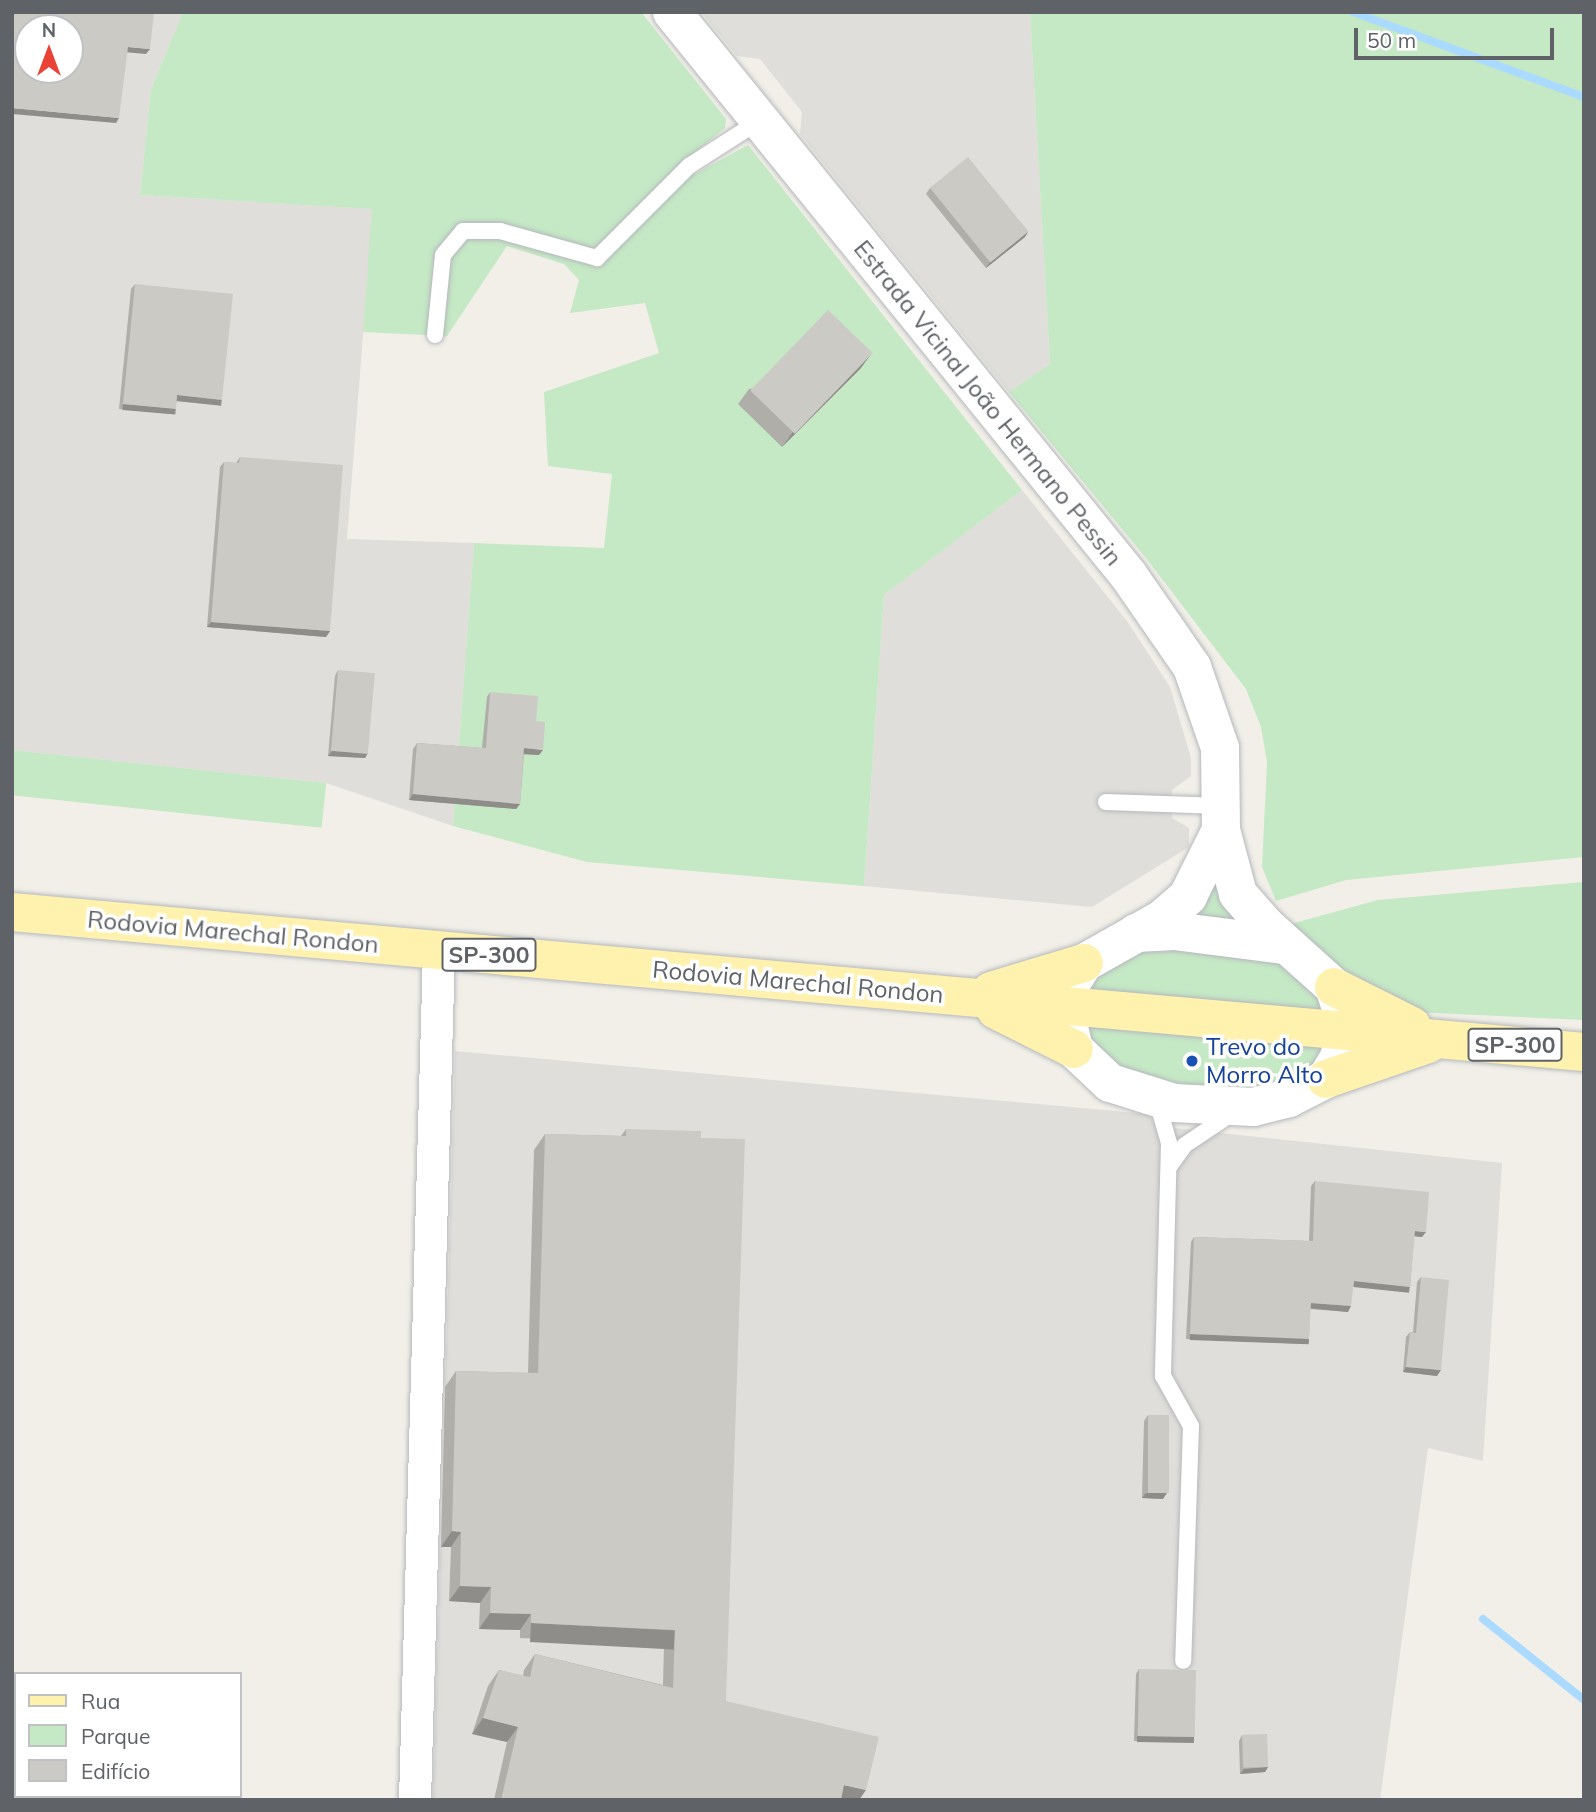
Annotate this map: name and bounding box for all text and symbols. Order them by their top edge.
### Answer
north arrow [14,14,84,84]
scale bar [1358,14,1558,58]
text: N [42,18,56,42]
text: 50 m [1367,27,1416,53]
street label: Estrada Vicinal João Hermano Pessin [848,235,1128,571]
street label: Rodovia Marechal Rondon [86,905,380,959]
road number: SP-300 [440,936,538,974]
street label: Rodovia Marechal Rondon [651,955,945,1009]
road number: SP-300 [1466,1026,1564,1064]
place label: Trevo do Morro Alto [1206,1033,1323,1089]
marker: Trevo do Morro Alto [1184,1053,1200,1069]
legend [14,1672,242,1798]
text: Rua [81,1688,120,1714]
text: Parque [81,1723,150,1749]
text: Edifício [81,1758,150,1784]

